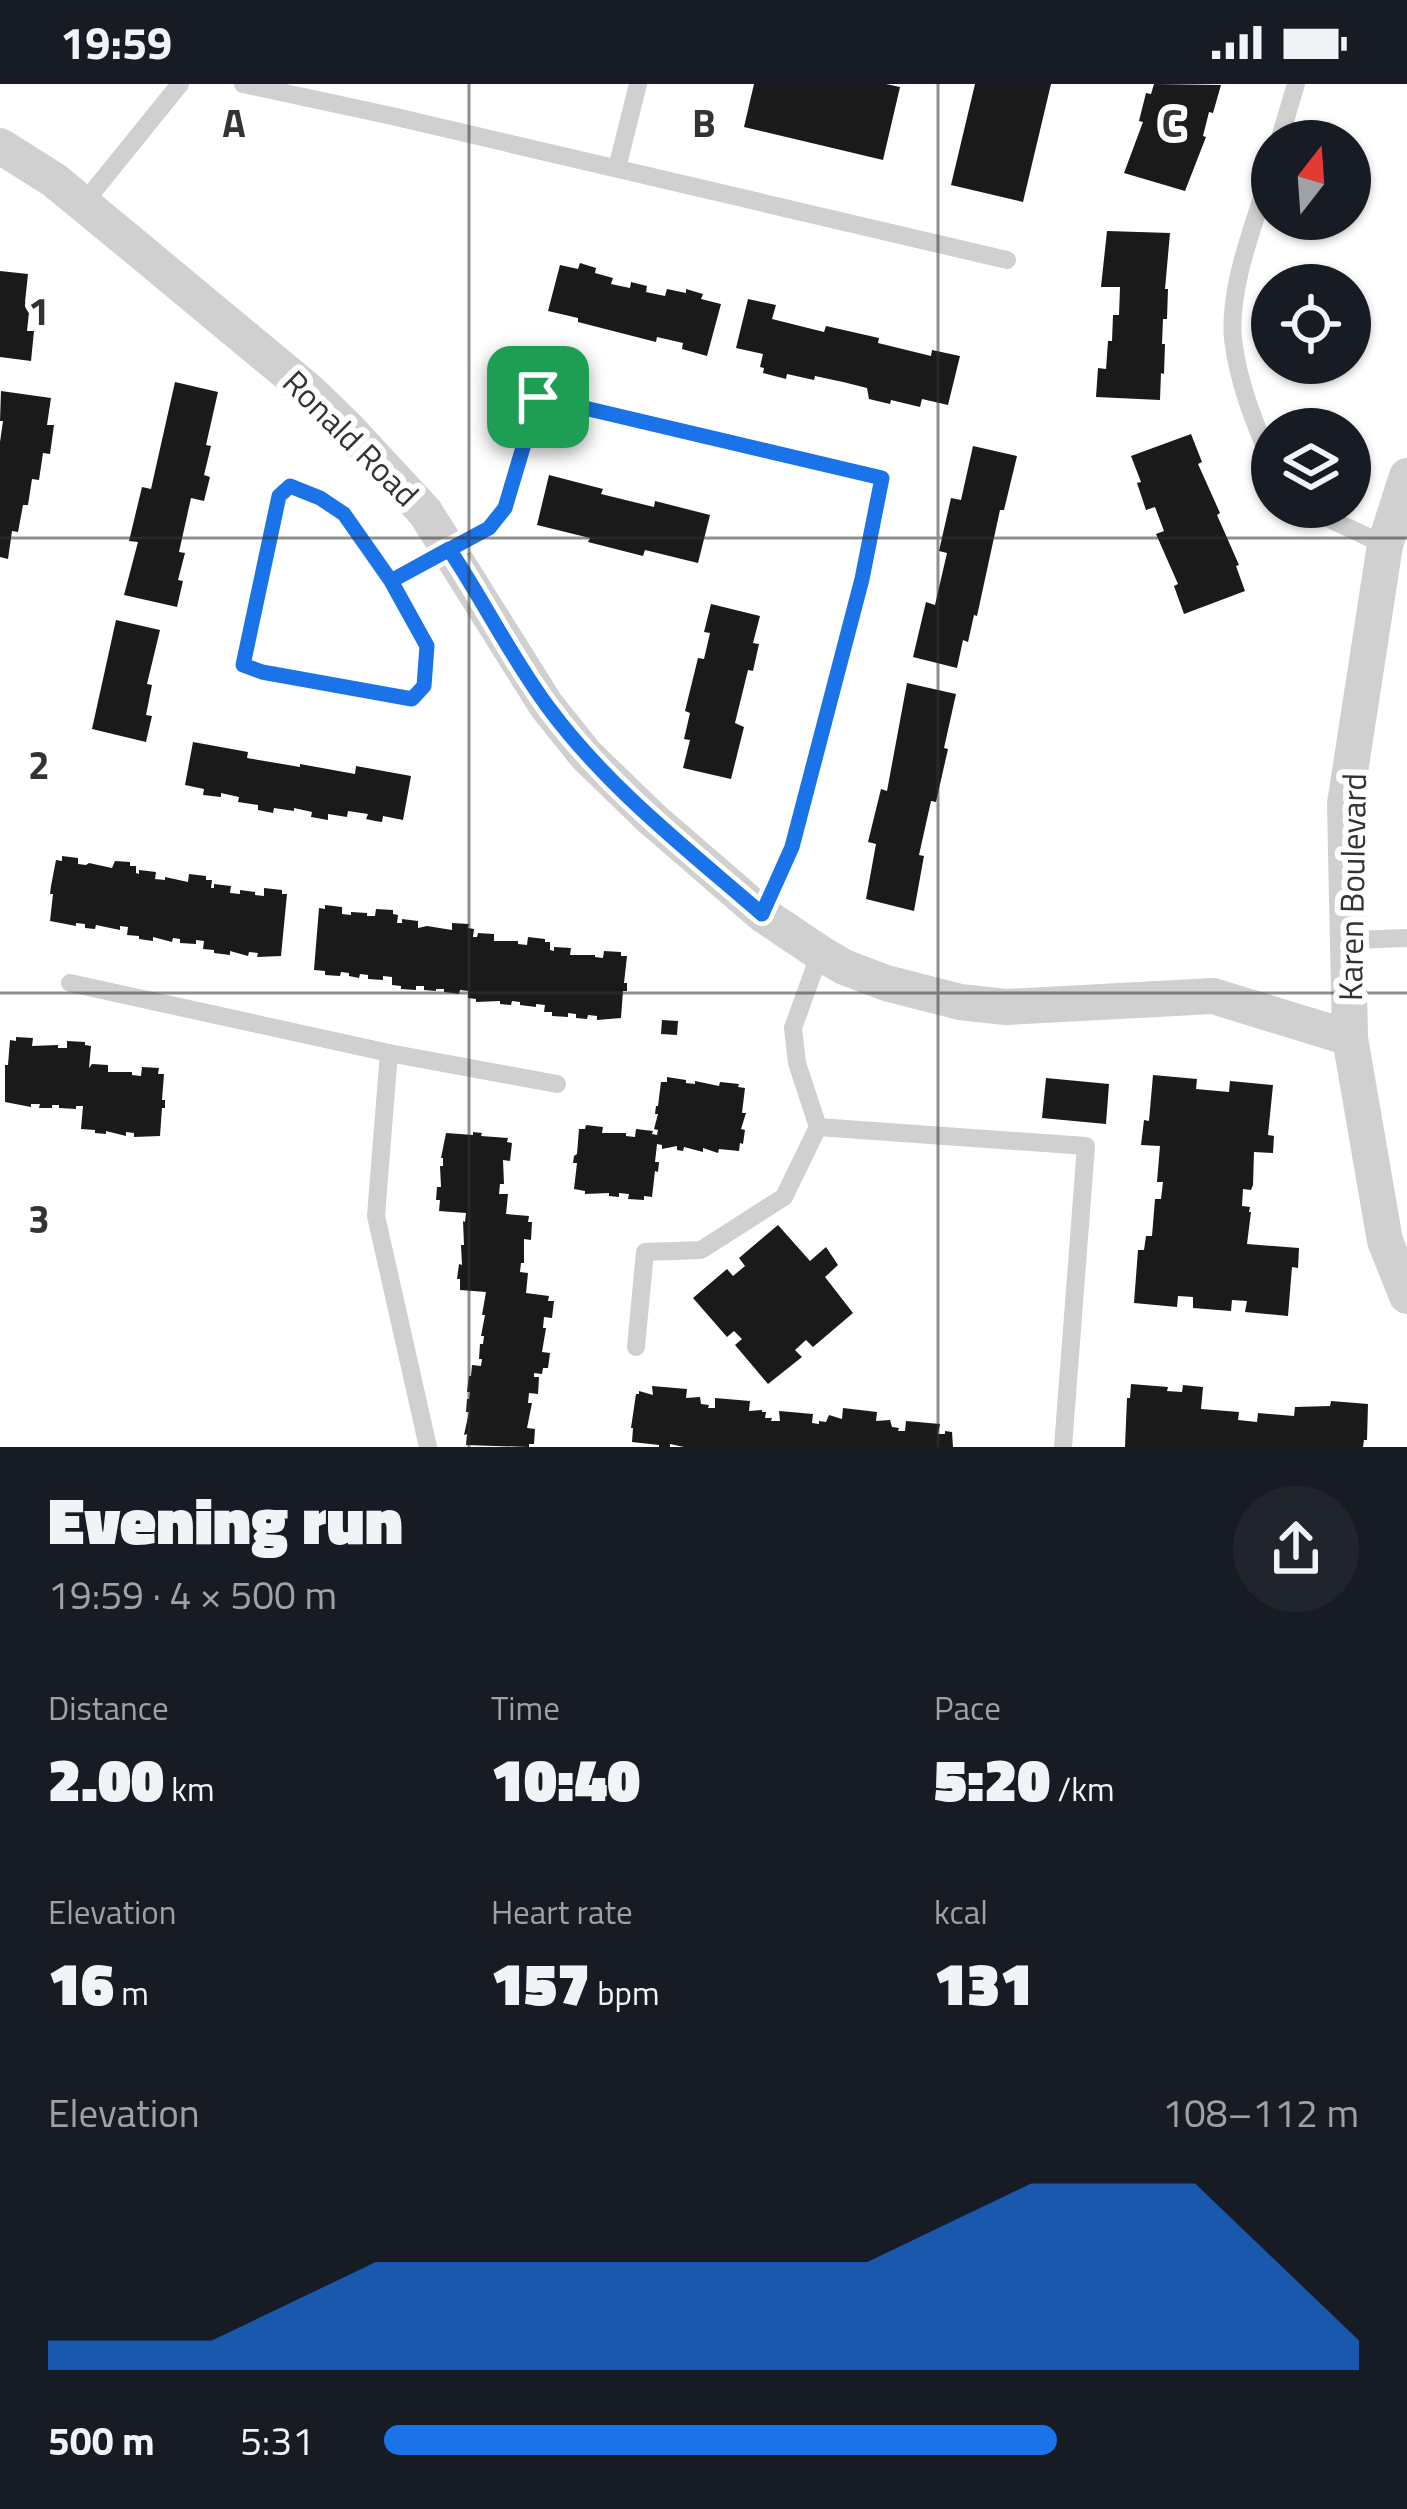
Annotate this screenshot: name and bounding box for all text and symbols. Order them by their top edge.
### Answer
text: 19:59 [60,8,172,76]
text: A [222,93,246,152]
text: B [692,93,716,152]
text: C [1161,93,1183,152]
north arrow [1251,120,1371,240]
map controls [1251,120,1371,528]
button: locate [1251,264,1371,384]
text: 1 [28,281,50,340]
pin [487,346,589,448]
street label: Ronald Road [271,358,431,518]
icon: arrive [505,364,571,430]
button: layers [1251,408,1371,528]
text: 2 [28,735,50,794]
street label: Karen Boulevard [1325,773,1379,1001]
text: 3 [28,1189,50,1248]
text: Evening run [48,1469,403,1570]
button: share [1233,1486,1359,1612]
text: 19:59 · 4 × 500 m [48,1565,337,1624]
text: Distance [48,1683,169,1733]
text: Time [491,1683,560,1733]
text: Pace [934,1683,1001,1733]
text: 2.00 [48,1733,164,1824]
text: 10:40 [491,1733,640,1824]
text: 5:20 [934,1733,1050,1824]
text: km [164,1764,215,1814]
text: /km [1050,1764,1115,1814]
text: Elevation [48,1887,176,1937]
text: Heart rate [491,1887,633,1937]
text: kcal [934,1887,988,1937]
text: 16 [48,1937,114,2028]
text: 157 [491,1937,590,2028]
text: 131 [934,1937,1033,2028]
text: m [114,1968,149,2018]
text: bpm [590,1968,660,2018]
text: Elevation [48,2083,200,2142]
text: 108–112 m [1162,2083,1359,2142]
text: 500 m [48,2411,155,2470]
text: 5:31 [240,2411,314,2470]

